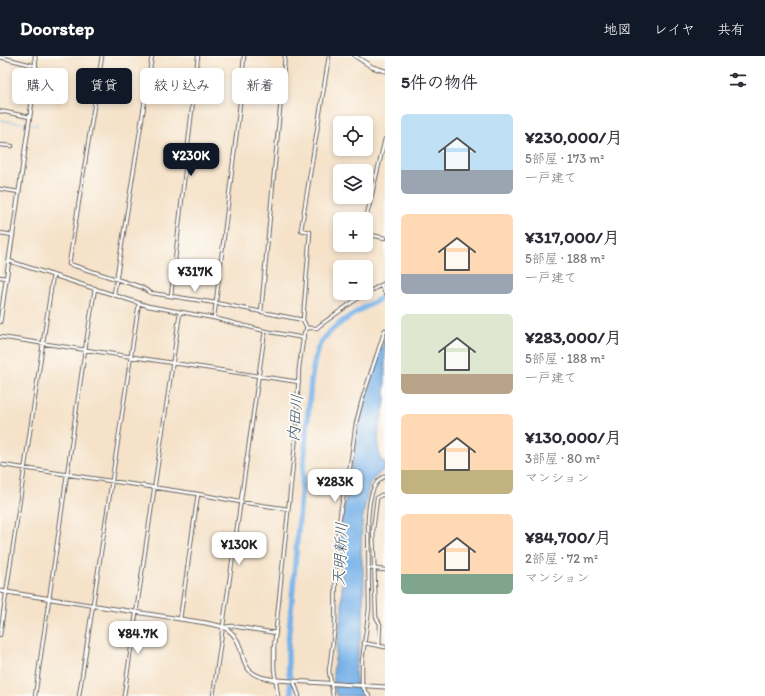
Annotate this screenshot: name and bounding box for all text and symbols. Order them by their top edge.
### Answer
text: Doorstep [20,17,94,40]
text: 地図 [604,21,632,38]
text: レイヤ [654,21,695,38]
text: 共有 [717,21,745,38]
chip: 購入 [12,68,68,104]
chip: 賃貸 [76,68,132,104]
chip: 絞り込み [140,68,224,104]
chip: 新着 [232,68,288,104]
icon: filters [727,69,749,91]
text: 5件の物件 [401,72,478,92]
map controls [333,116,373,300]
button: locate [333,116,373,156]
text: ¥230,000/月 [525,127,623,147]
icon: home [433,130,481,178]
pin: ¥230K [163,143,219,177]
text: ¥230K [172,148,210,163]
text: 5部屋 · 173 m² [525,151,604,166]
button: layers [333,164,373,204]
text: 一戸建て [525,170,577,185]
button: + [333,212,373,252]
text: ¥317,000/月 [525,227,620,247]
icon: home [433,230,481,278]
text: 5部屋 · 188 m² [525,251,605,266]
pin: ¥317K [167,259,223,293]
button: − [333,260,373,300]
text: ¥317K [177,264,213,279]
text: 一戸建て [525,270,577,285]
text: ¥283,000/月 [525,327,622,347]
icon: home [433,330,481,378]
text: 5部屋 · 188 m² [525,351,605,366]
text: 一戸建て [525,370,577,385]
water label: 内田川 [283,393,307,443]
text: ¥130,000/月 [525,427,622,447]
icon: home [433,430,481,478]
text: 3部屋 · 80 m² [525,451,600,466]
pin: ¥283K [307,469,363,503]
text: マンション [525,470,589,485]
text: ¥283K [317,474,353,489]
water label: 天明新川 [329,522,351,586]
text: ¥84,700/月 [525,527,612,547]
icon: home [433,530,481,578]
pin: ¥130K [211,532,267,566]
text: ¥130K [221,537,257,552]
text: 2部屋 · 72 m² [525,551,598,566]
text: マンション [525,570,589,585]
pin: ¥84.7K [105,621,171,655]
text: ¥84.7K [118,626,158,641]

